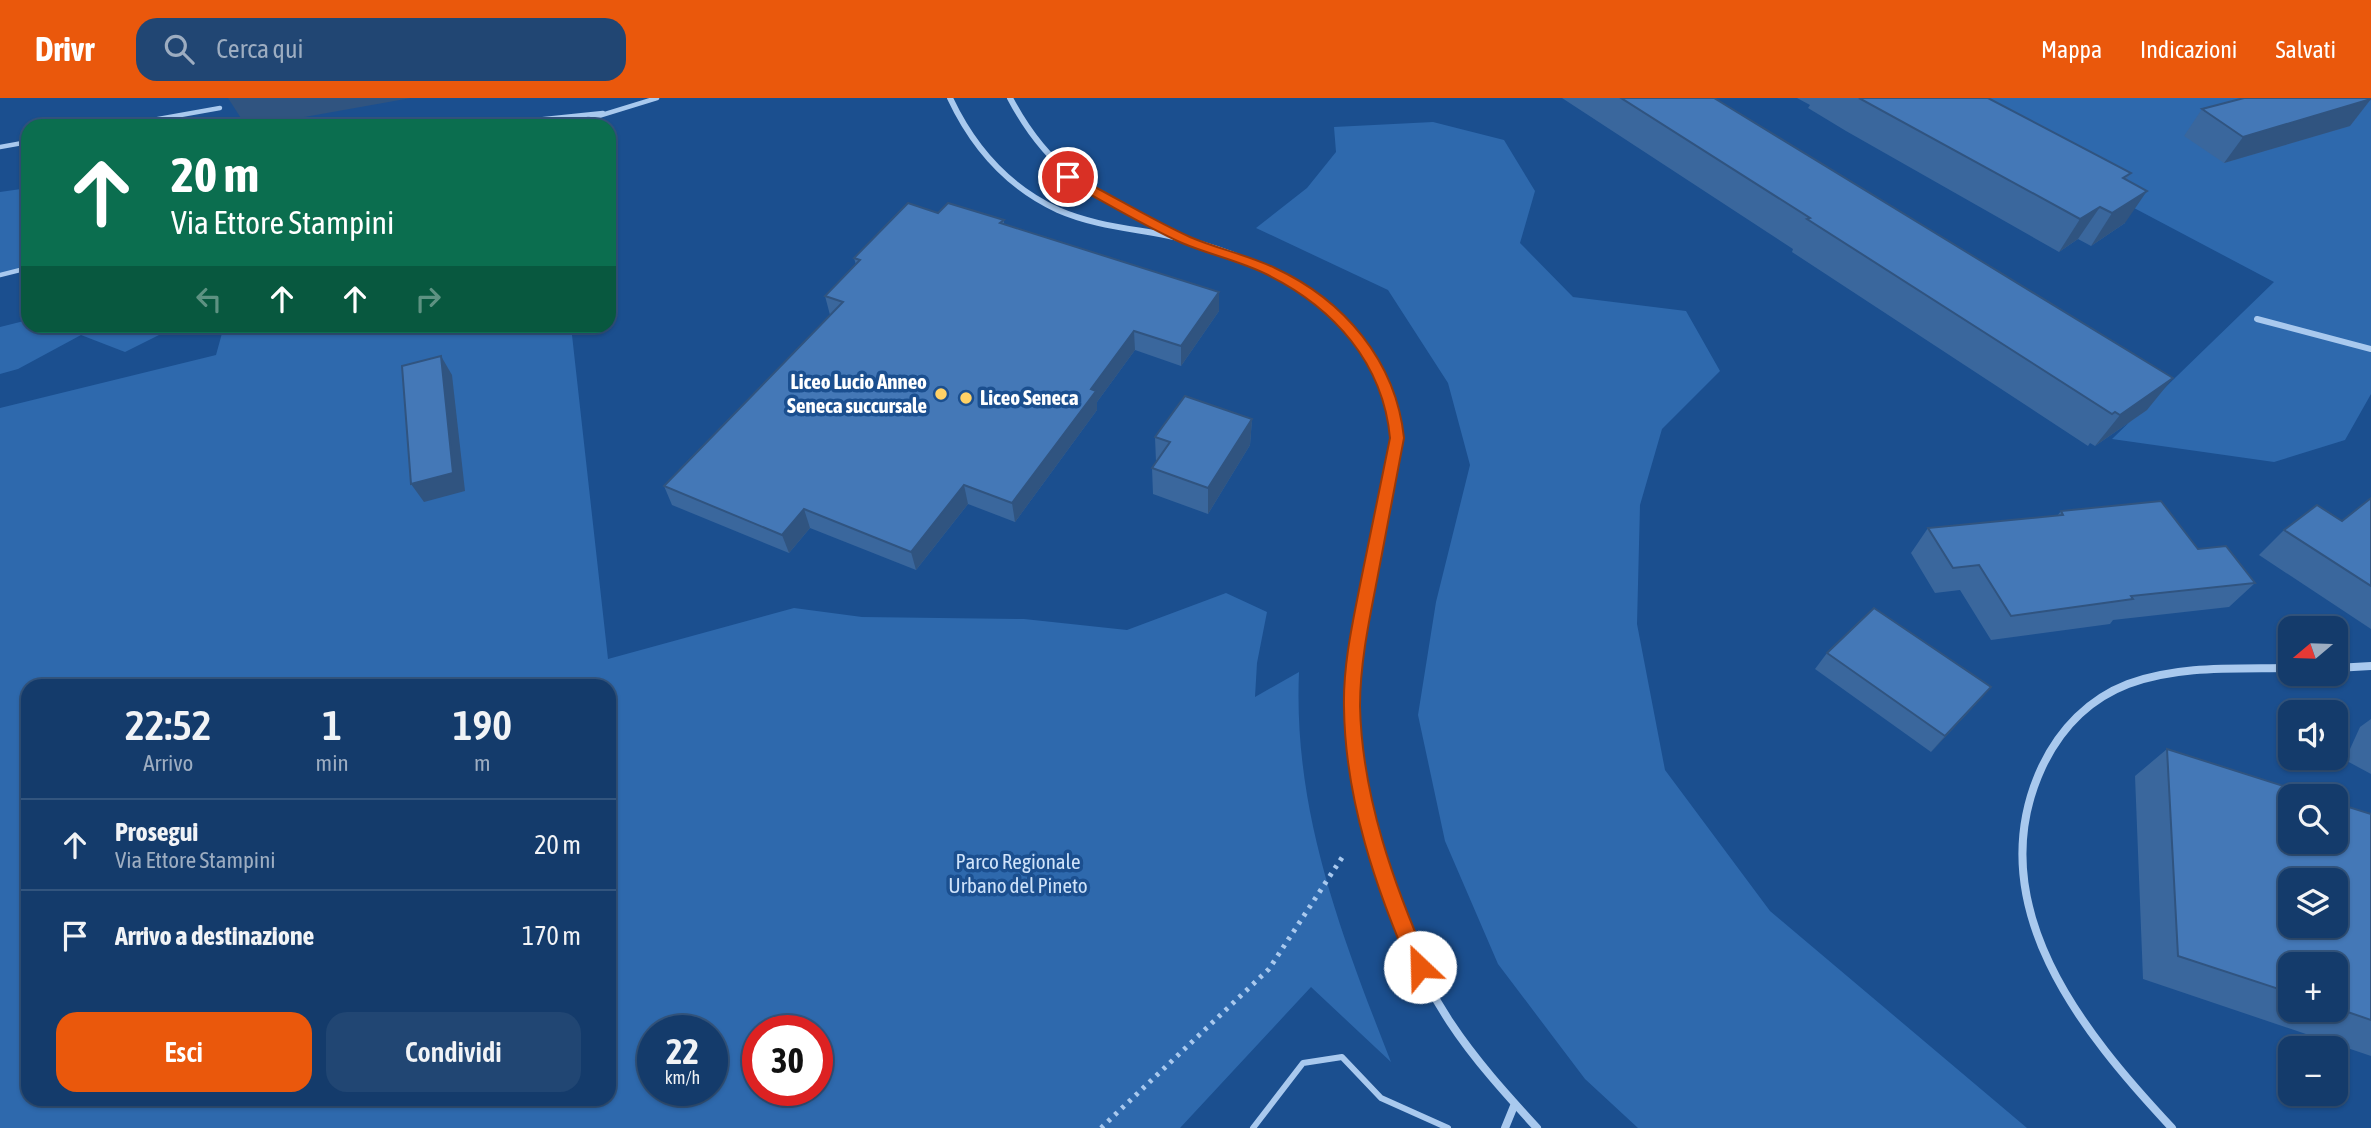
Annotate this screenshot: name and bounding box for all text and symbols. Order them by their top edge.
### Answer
search box [136,18,626,81]
text: Drivr [35,30,94,68]
icon: search [160,30,198,68]
text: Cerca qui [216,34,303,64]
text: Mappa [2041,36,2102,63]
text: Indicazioni [2140,36,2237,63]
text: Salvati [2275,36,2336,63]
text: 20 m [171,146,259,202]
icon: ahead [56,147,147,238]
pin [1038,147,1098,207]
icon: arrive [1049,158,1087,196]
text: Via Ettore Stampini [171,204,394,241]
icon: left [190,280,228,318]
icon: ahead [263,280,301,318]
icon: ahead [336,280,374,318]
icon: right [409,280,447,318]
place label: Liceo Lucio Anneo Seneca succursale [787,369,927,417]
place label: Liceo Seneca [980,385,1079,409]
marker: Liceo Lucio Anneo Seneca succursale [933,386,949,402]
marker: Liceo Seneca [958,390,974,406]
north arrow [2278,616,2348,686]
map controls [2278,616,2348,1106]
button: sound [2278,700,2348,770]
text: 22:52 [125,701,212,749]
text: 1 [322,701,342,749]
text: 190 [453,701,512,749]
text: Arrivo [143,750,193,776]
text: min [316,750,349,776]
text: m [474,750,491,776]
button: search [2278,784,2348,854]
text: Prosegui [115,817,198,847]
icon: ahead [56,826,94,864]
text: 20 m [534,830,581,860]
text: Via Ettore Stampini [115,847,276,873]
park label: Parco Regionale Urbano del Pineto [948,849,1088,897]
button: layers [2278,868,2348,938]
icon: arrive [56,917,94,955]
text: Arrivo a destinazione [115,921,314,951]
text: 170 m [522,921,581,951]
position arrow [1383,930,1457,1004]
button: + [2278,952,2348,1022]
button: Esci [56,1012,312,1092]
button: Condividi [326,1012,581,1092]
speed limit sign: 30 [742,1015,833,1106]
text: 22 [666,1031,699,1071]
button: − [2278,1036,2348,1106]
text: km/h [665,1067,700,1088]

